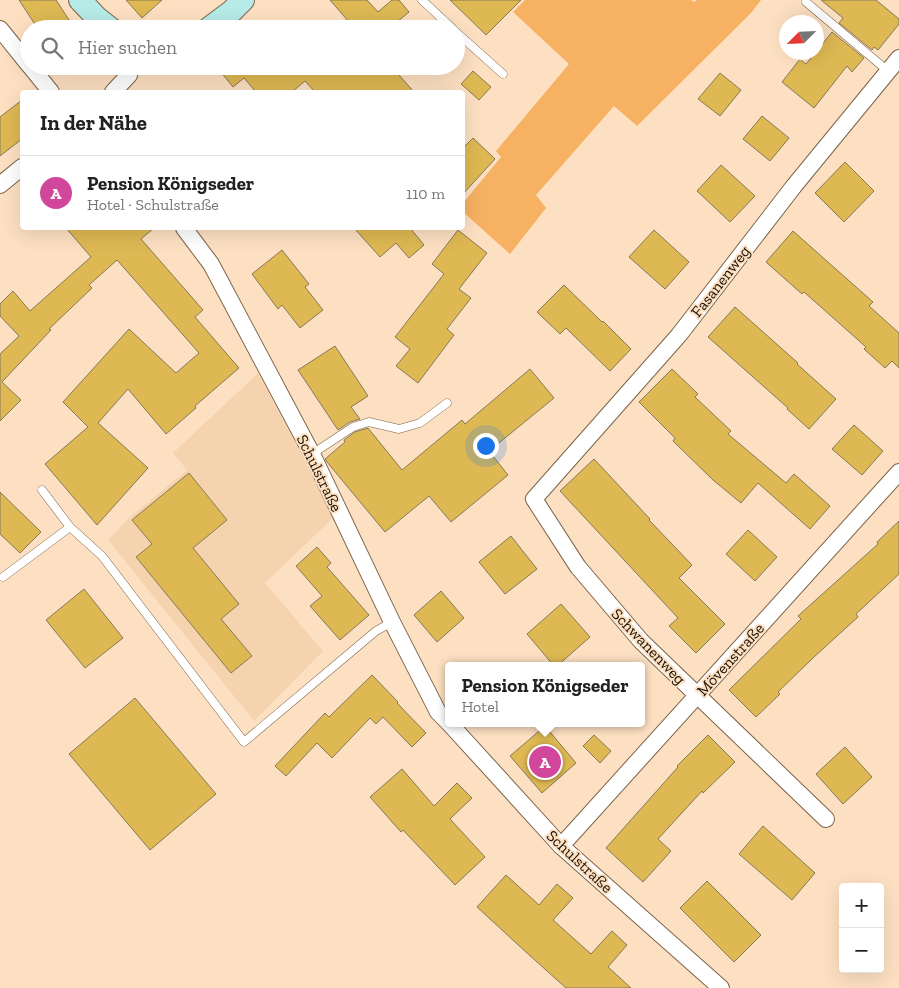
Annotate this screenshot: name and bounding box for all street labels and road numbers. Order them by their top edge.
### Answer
street label: Fasanenweg [687,242,754,321]
street label: Schulstraße [293,432,346,515]
street label: Schwanenweg [608,604,690,689]
street label: Mövenstraße [693,619,768,700]
street label: Schulstraße [543,826,617,897]

